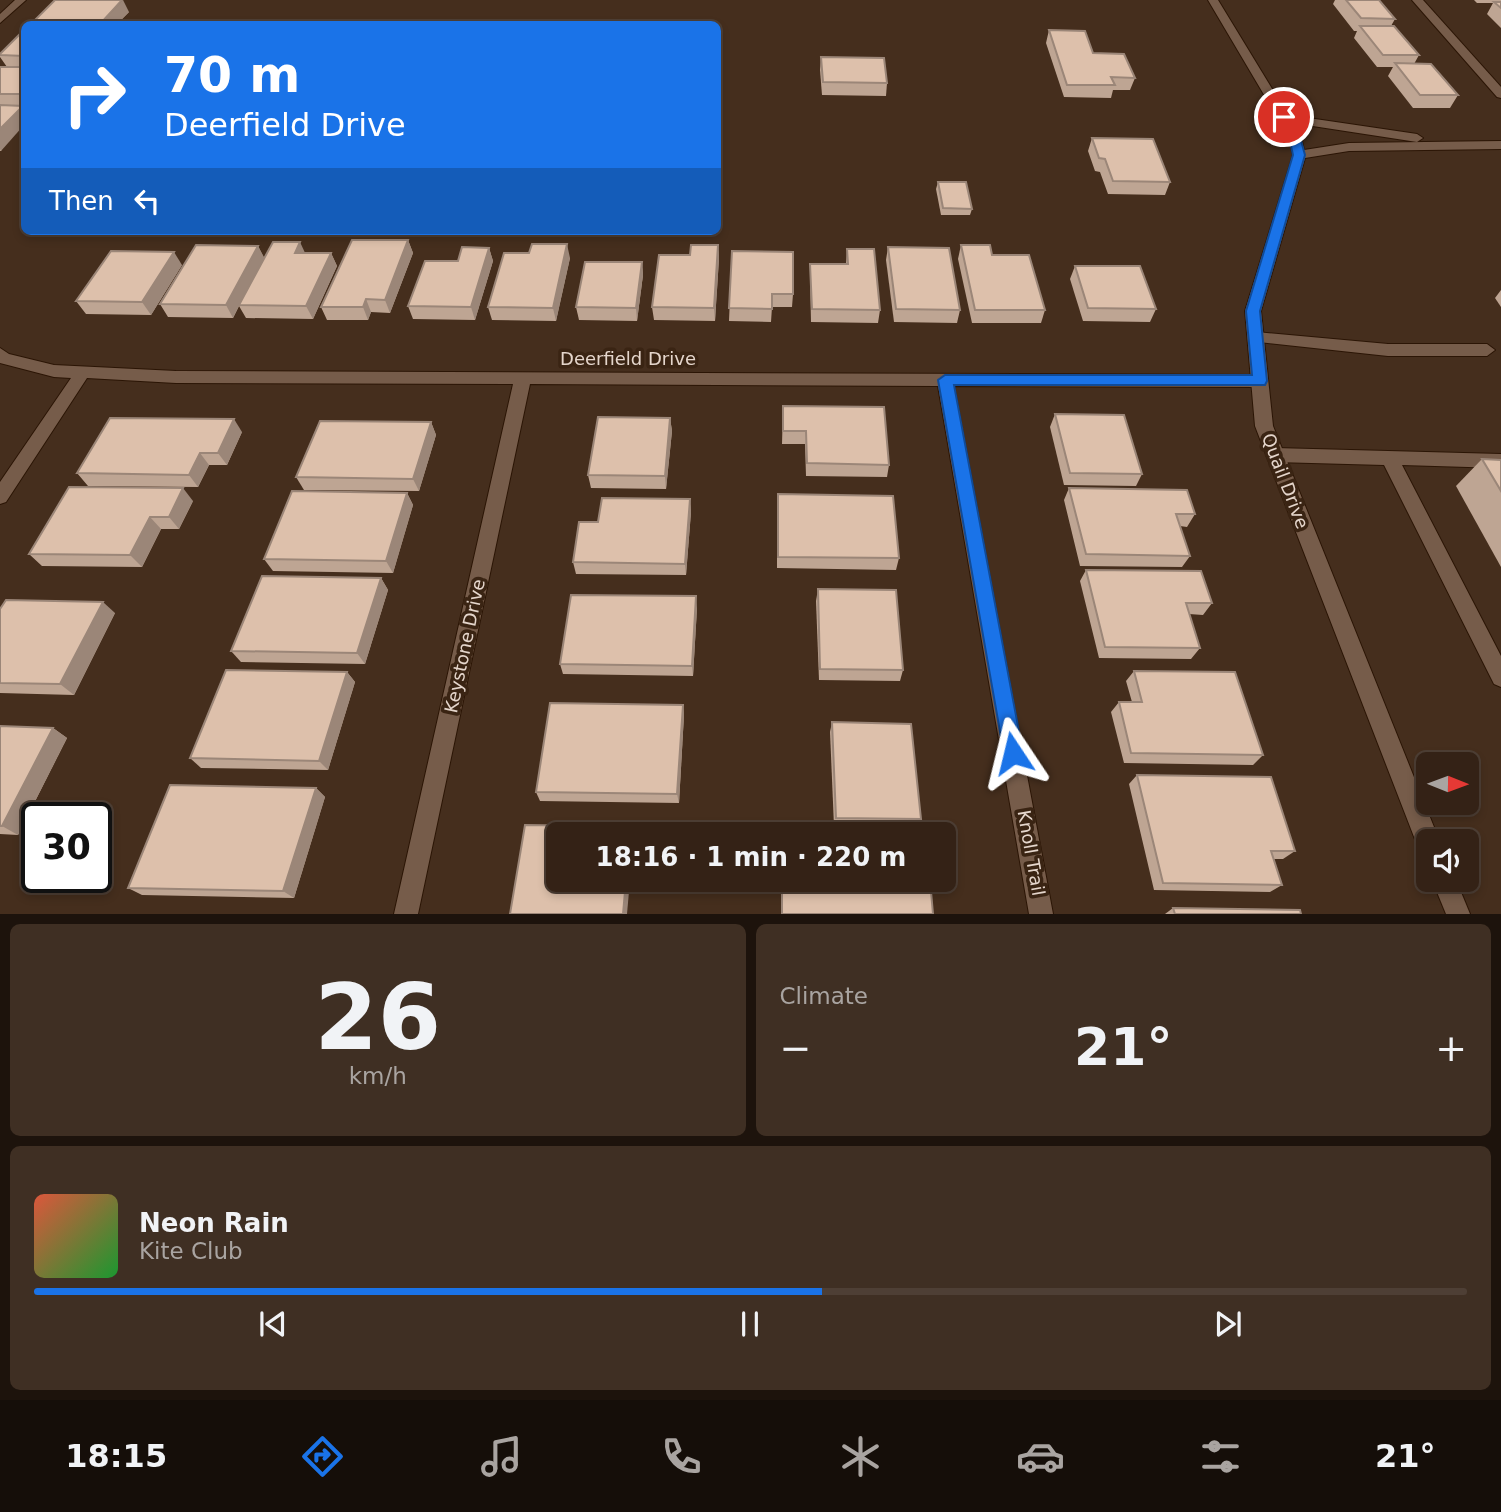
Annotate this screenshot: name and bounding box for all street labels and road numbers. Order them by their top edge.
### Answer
street label: Deerfield Drive [560,348,696,369]
street label: Quail Drive [1258,430,1313,531]
street label: Keystone Drive [440,577,489,715]
street label: Knoll Trail [1014,808,1049,897]

